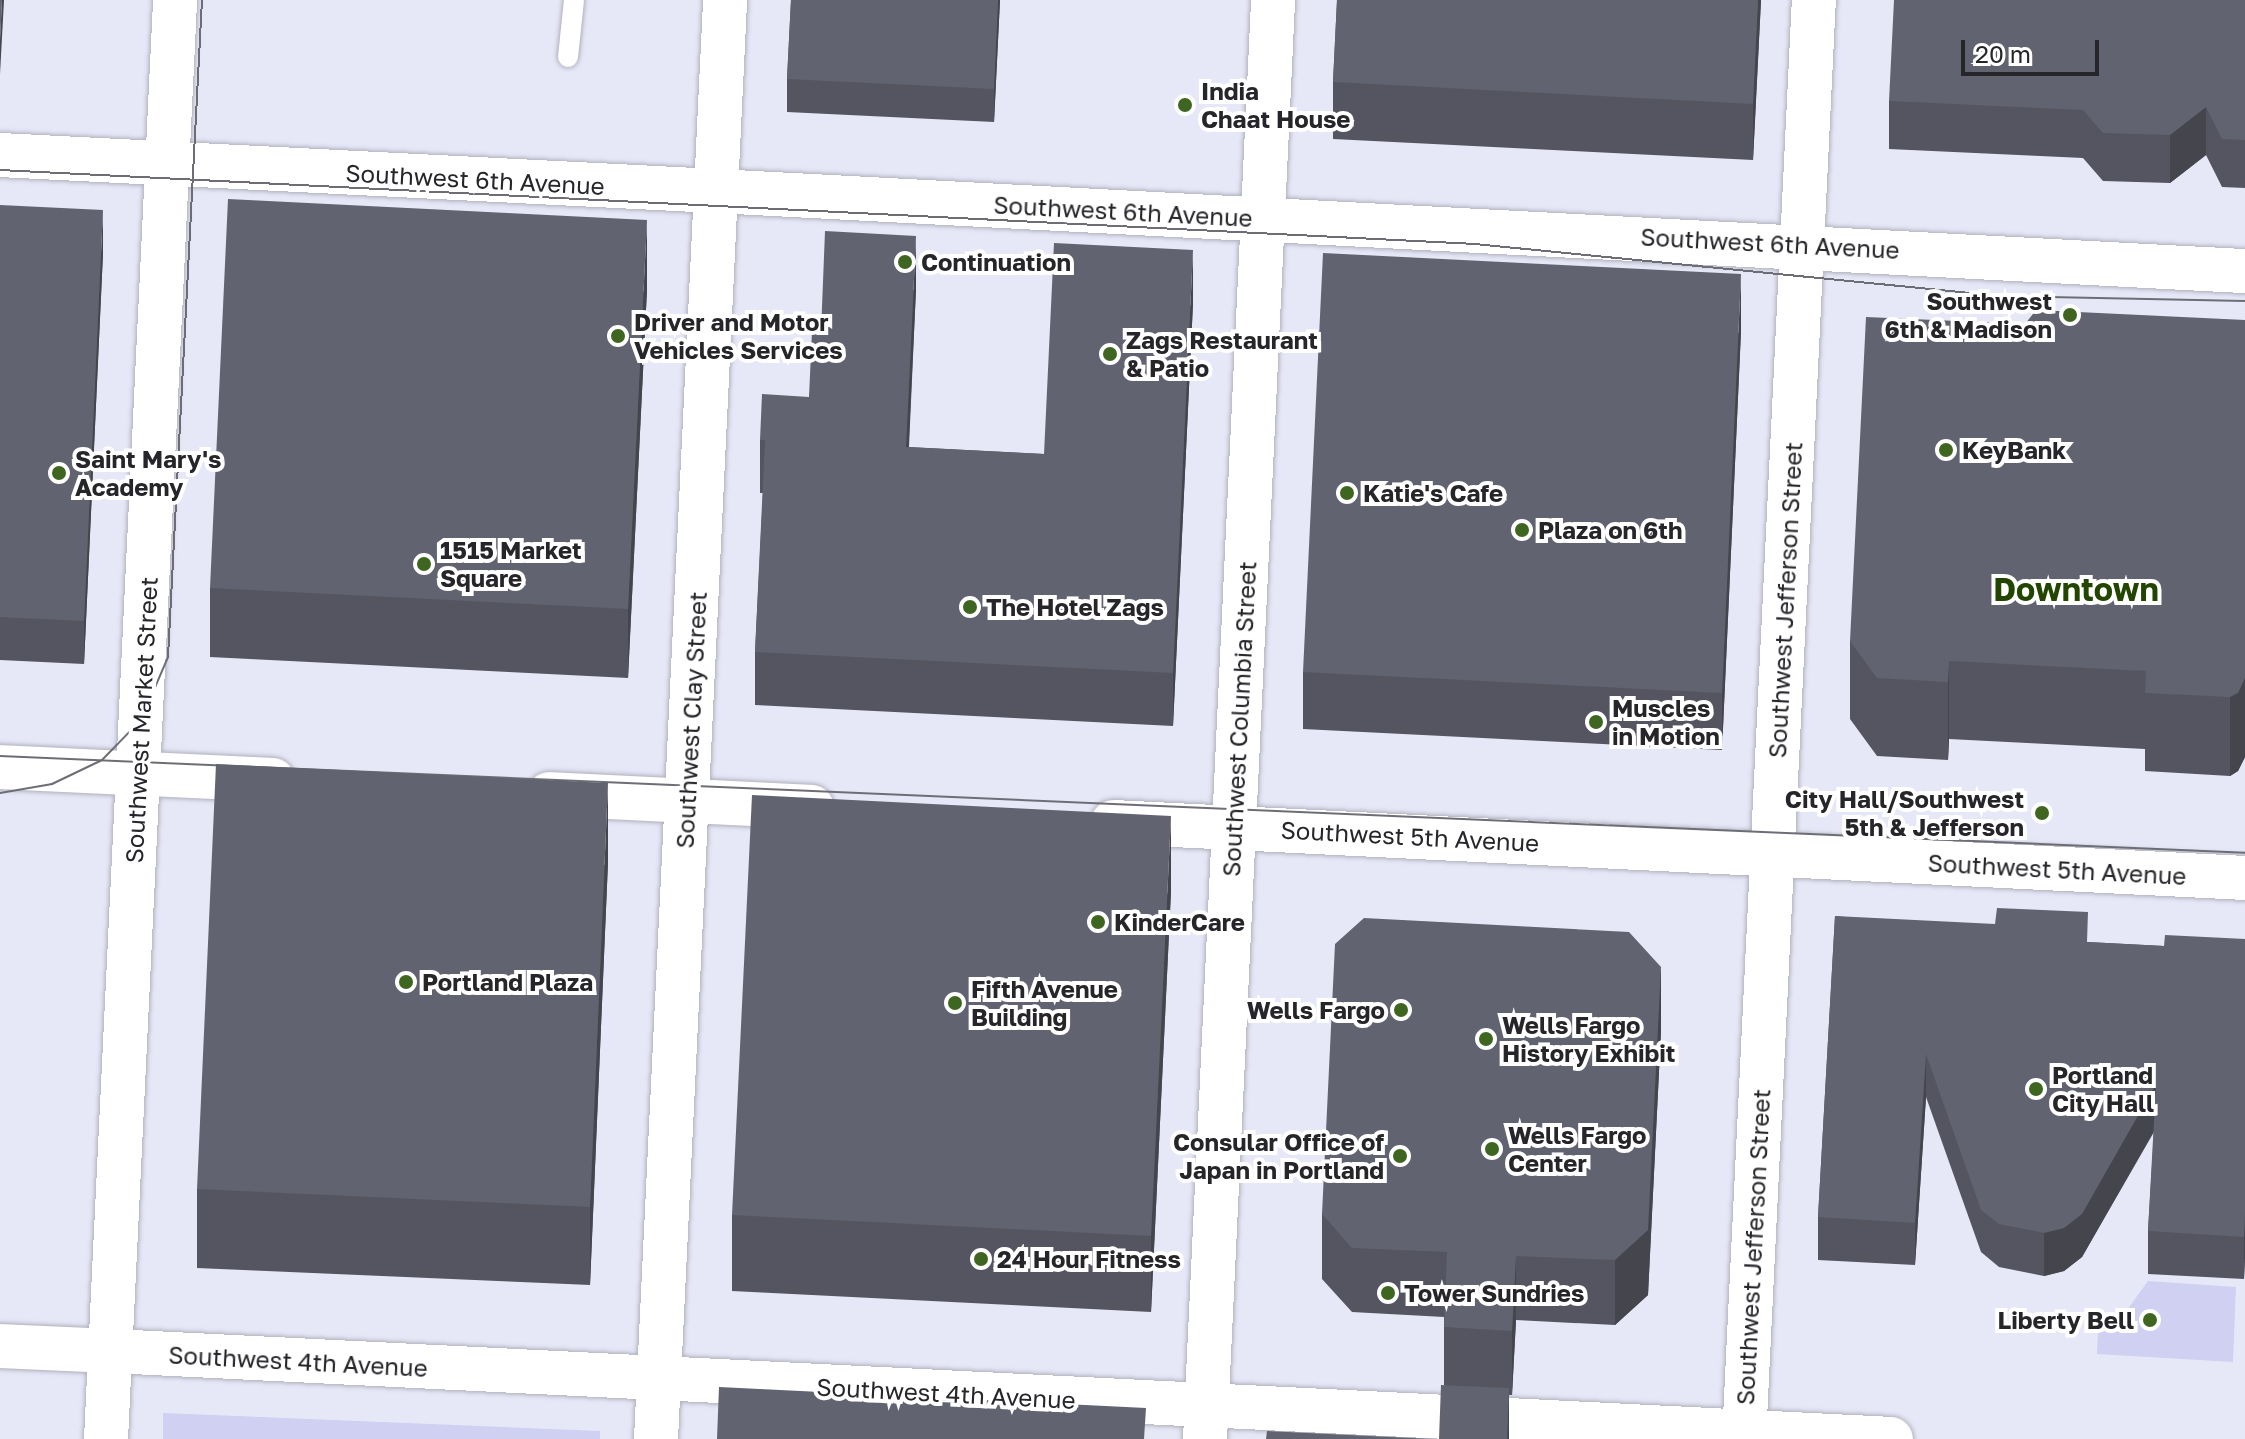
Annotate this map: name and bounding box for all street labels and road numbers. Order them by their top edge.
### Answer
street label: Southwest 6th Avenue [345,158,605,200]
street label: Southwest 6th Avenue [993,190,1253,232]
street label: Southwest 6th Avenue [1640,222,1900,264]
street label: Southwest Jefferson Street [1762,441,1808,759]
street label: Southwest Columbia Street [1216,561,1262,877]
street label: Southwest Market Street [119,576,163,864]
street label: Southwest Clay Street [670,591,712,849]
street label: Southwest 5th Avenue [1280,815,1540,857]
street label: Southwest 5th Avenue [1927,848,2187,890]
street label: Southwest Jefferson Street [1730,1088,1776,1406]
street label: Southwest 4th Avenue [168,1340,428,1382]
street label: Southwest 4th Avenue [816,1372,1076,1414]

